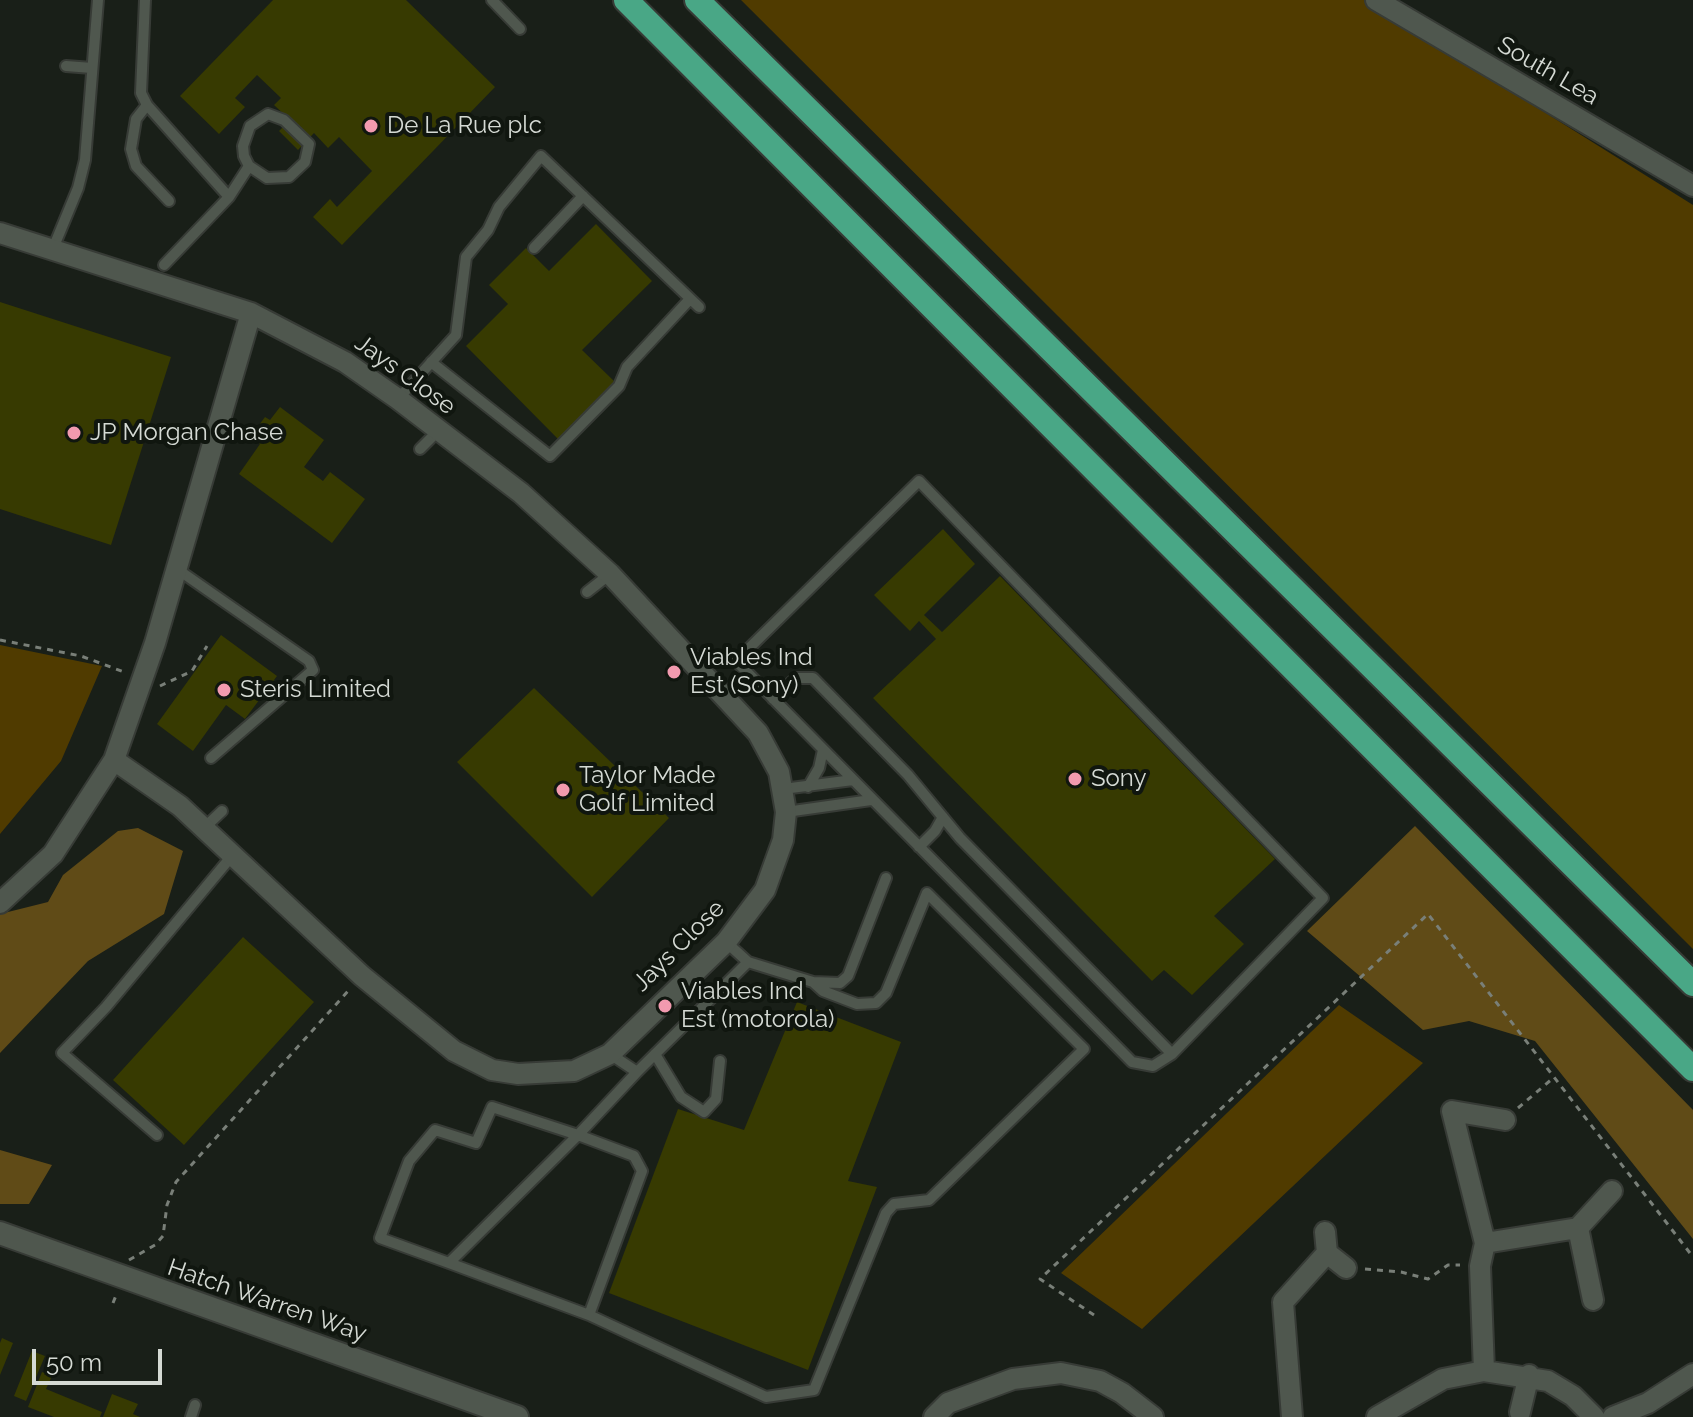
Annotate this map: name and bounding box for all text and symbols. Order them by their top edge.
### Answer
street label: South Lea [1492,30,1604,112]
place label: De La Rue plc [387,112,542,140]
marker: De La Rue plc [362,117,380,135]
street label: Jays Close [349,329,461,421]
place label: JP Morgan Chase [90,419,283,447]
marker: JP Morgan Chase [65,424,83,442]
place label: Viables Ind Est (Sony) [690,644,813,700]
marker: Viables Ind Est (Sony) [665,663,683,681]
place label: Steris Limited [240,676,391,704]
marker: Steris Limited [215,681,233,699]
place label: Taylor Made Golf Limited [579,762,715,818]
place label: Sony [1091,765,1147,793]
marker: Sony [1066,770,1084,788]
marker: Taylor Made Golf Limited [554,781,572,799]
street label: Jays Close [627,894,731,998]
place label: Viables Ind Est (motorola) [681,978,834,1034]
marker: Viables Ind Est (motorola) [656,997,674,1015]
street label: Hatch Warren Way [164,1253,370,1349]
scale bar [36,1333,166,1383]
text: 50 m [46,1348,102,1377]

